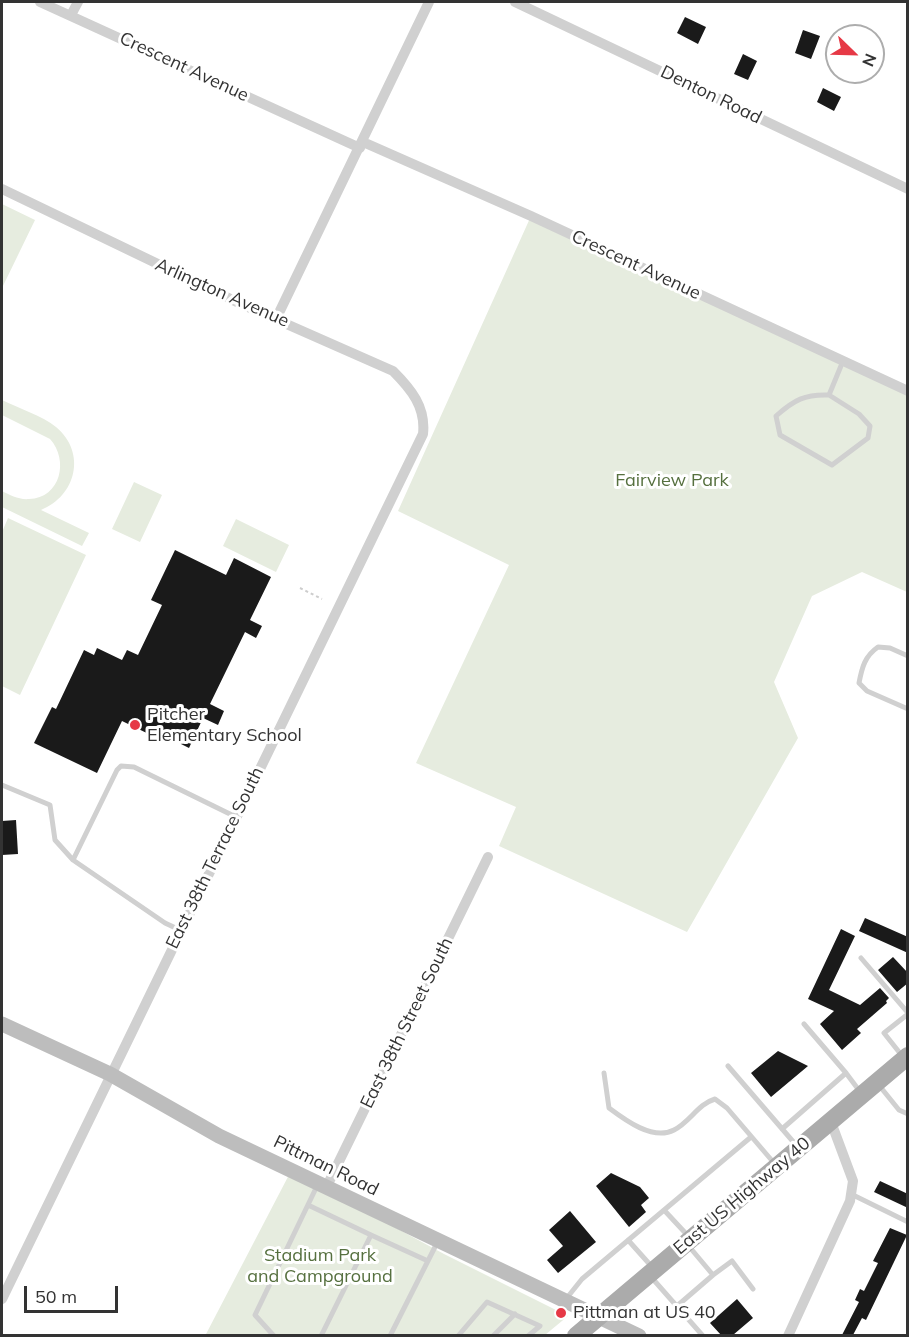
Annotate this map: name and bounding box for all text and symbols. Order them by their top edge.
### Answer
north arrow [825,24,885,84]
street label: Crescent Avenue [116,28,252,106]
text: N [858,51,881,70]
street label: Denton Road [657,61,765,129]
street label: Crescent Avenue [568,226,704,304]
street label: Arlington Avenue [152,254,292,332]
park label: Fairview Park [615,470,729,492]
place label: Pitcher Elementary School [147,704,302,746]
marker: Pitcher Elementary School [128,718,142,732]
street label: East 38th Terrace South [162,764,268,952]
street label: East 38th Street South [356,934,458,1112]
street label: Pittman Road [270,1131,382,1201]
street label: East US Highway 40 [669,1133,815,1259]
park label: Stadium Park and Campground [247,1245,393,1288]
scale bar [27,1274,122,1312]
text: 50 m [35,1285,77,1308]
place label: Pittman at US 40 [573,1302,716,1324]
marker: Pittman at US 40 [554,1306,568,1320]

